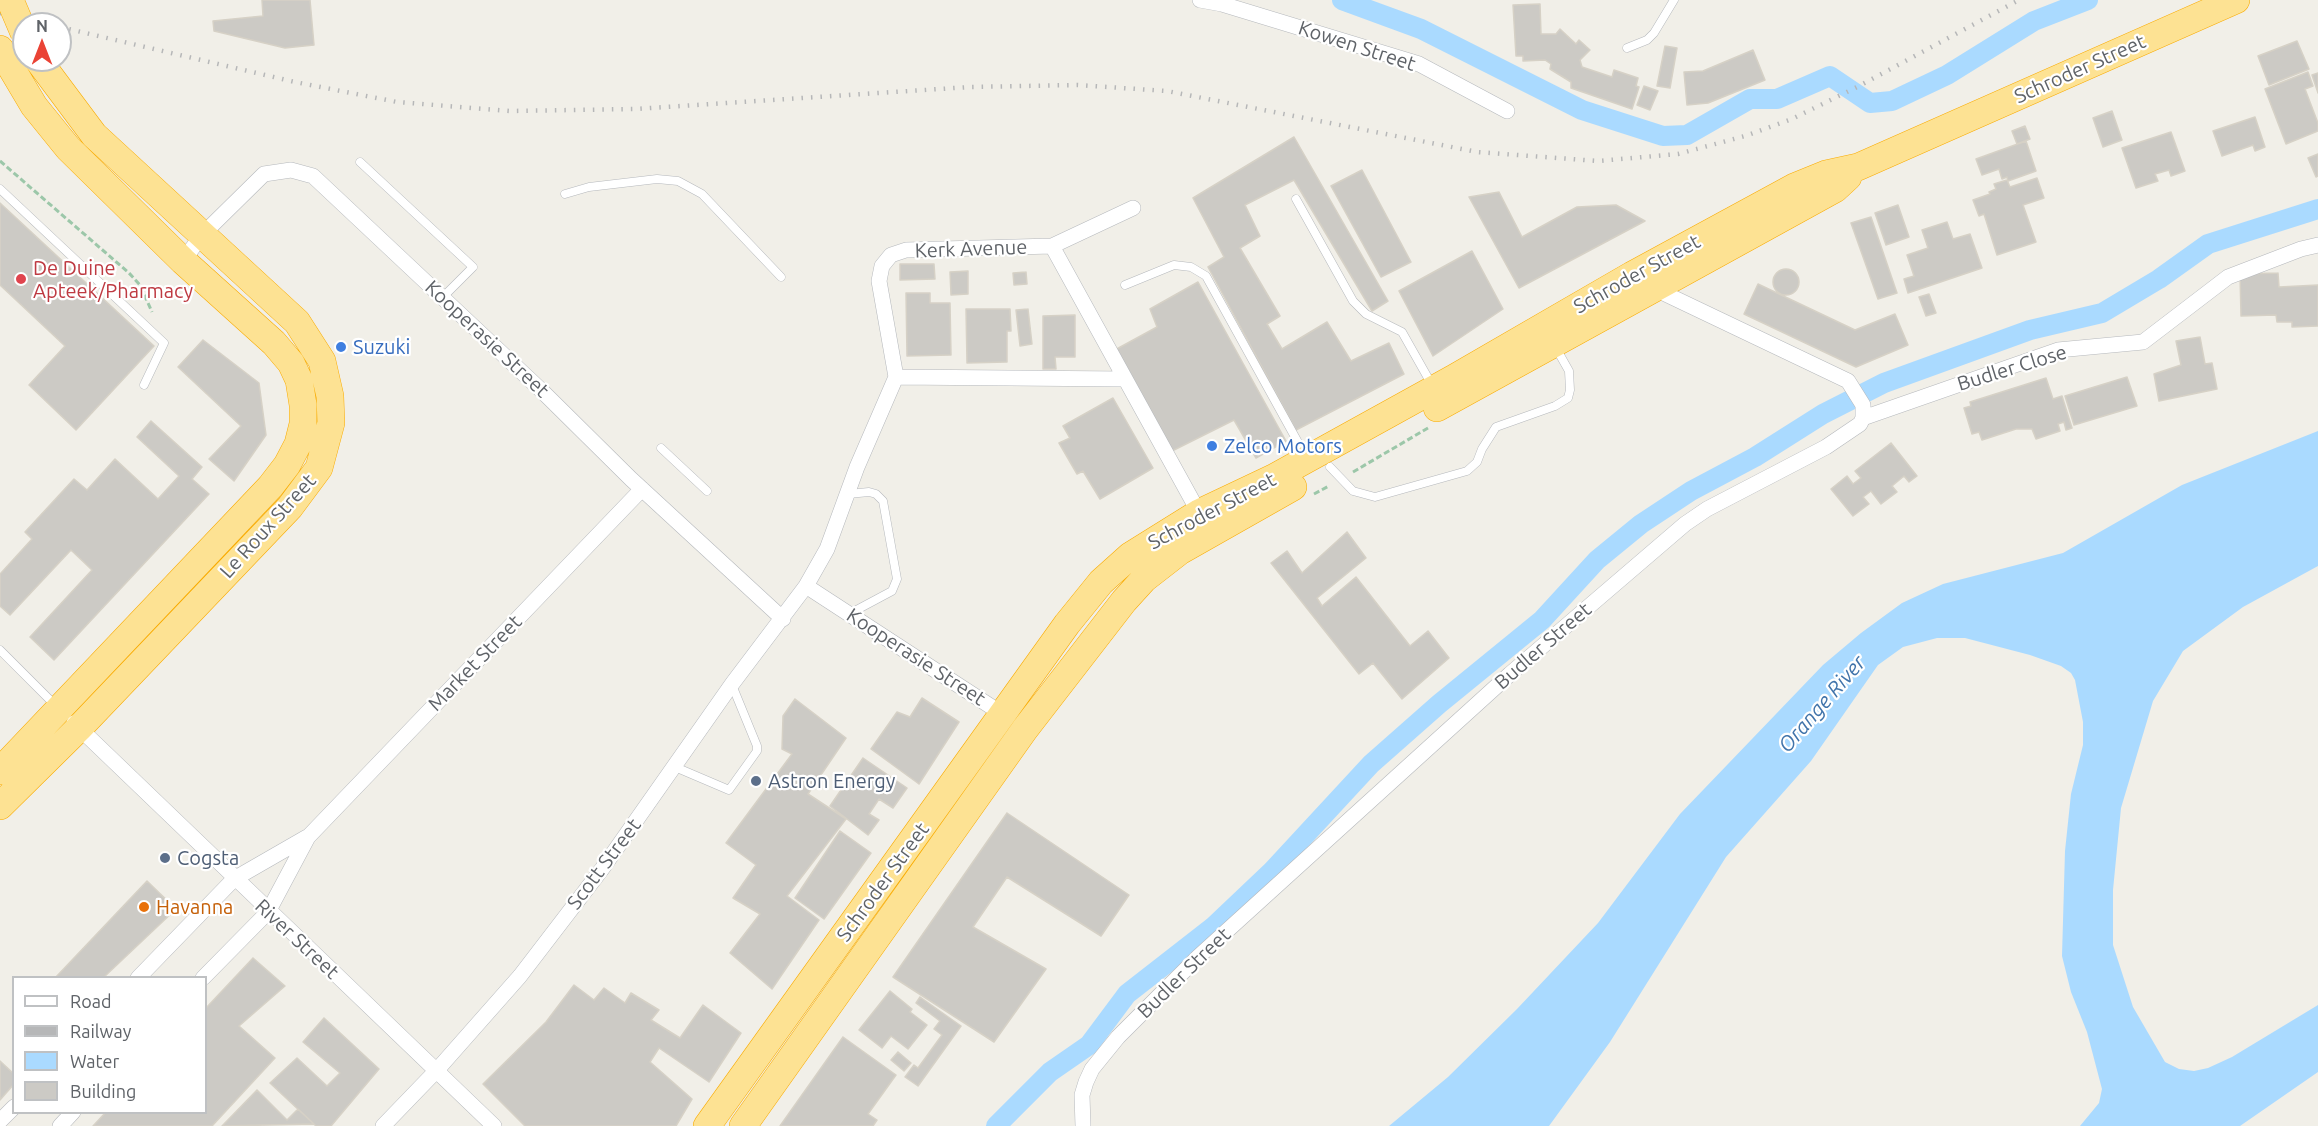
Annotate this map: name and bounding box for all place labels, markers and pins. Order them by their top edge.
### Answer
place label: De Duine Apteek/Pharmacy [33,256,193,303]
marker: De Duine Apteek/Pharmacy [14,272,28,286]
place label: Suzuki [353,335,410,359]
marker: Suzuki [334,340,348,354]
place label: Zelco Motors [1224,434,1342,458]
marker: Zelco Motors [1205,439,1219,453]
place label: Astron Energy [768,769,895,793]
marker: Astron Energy [749,774,763,788]
place label: Cogsta [177,846,239,870]
marker: Cogsta [158,851,172,865]
place label: Havanna [156,895,233,919]
marker: Havanna [137,900,151,914]

